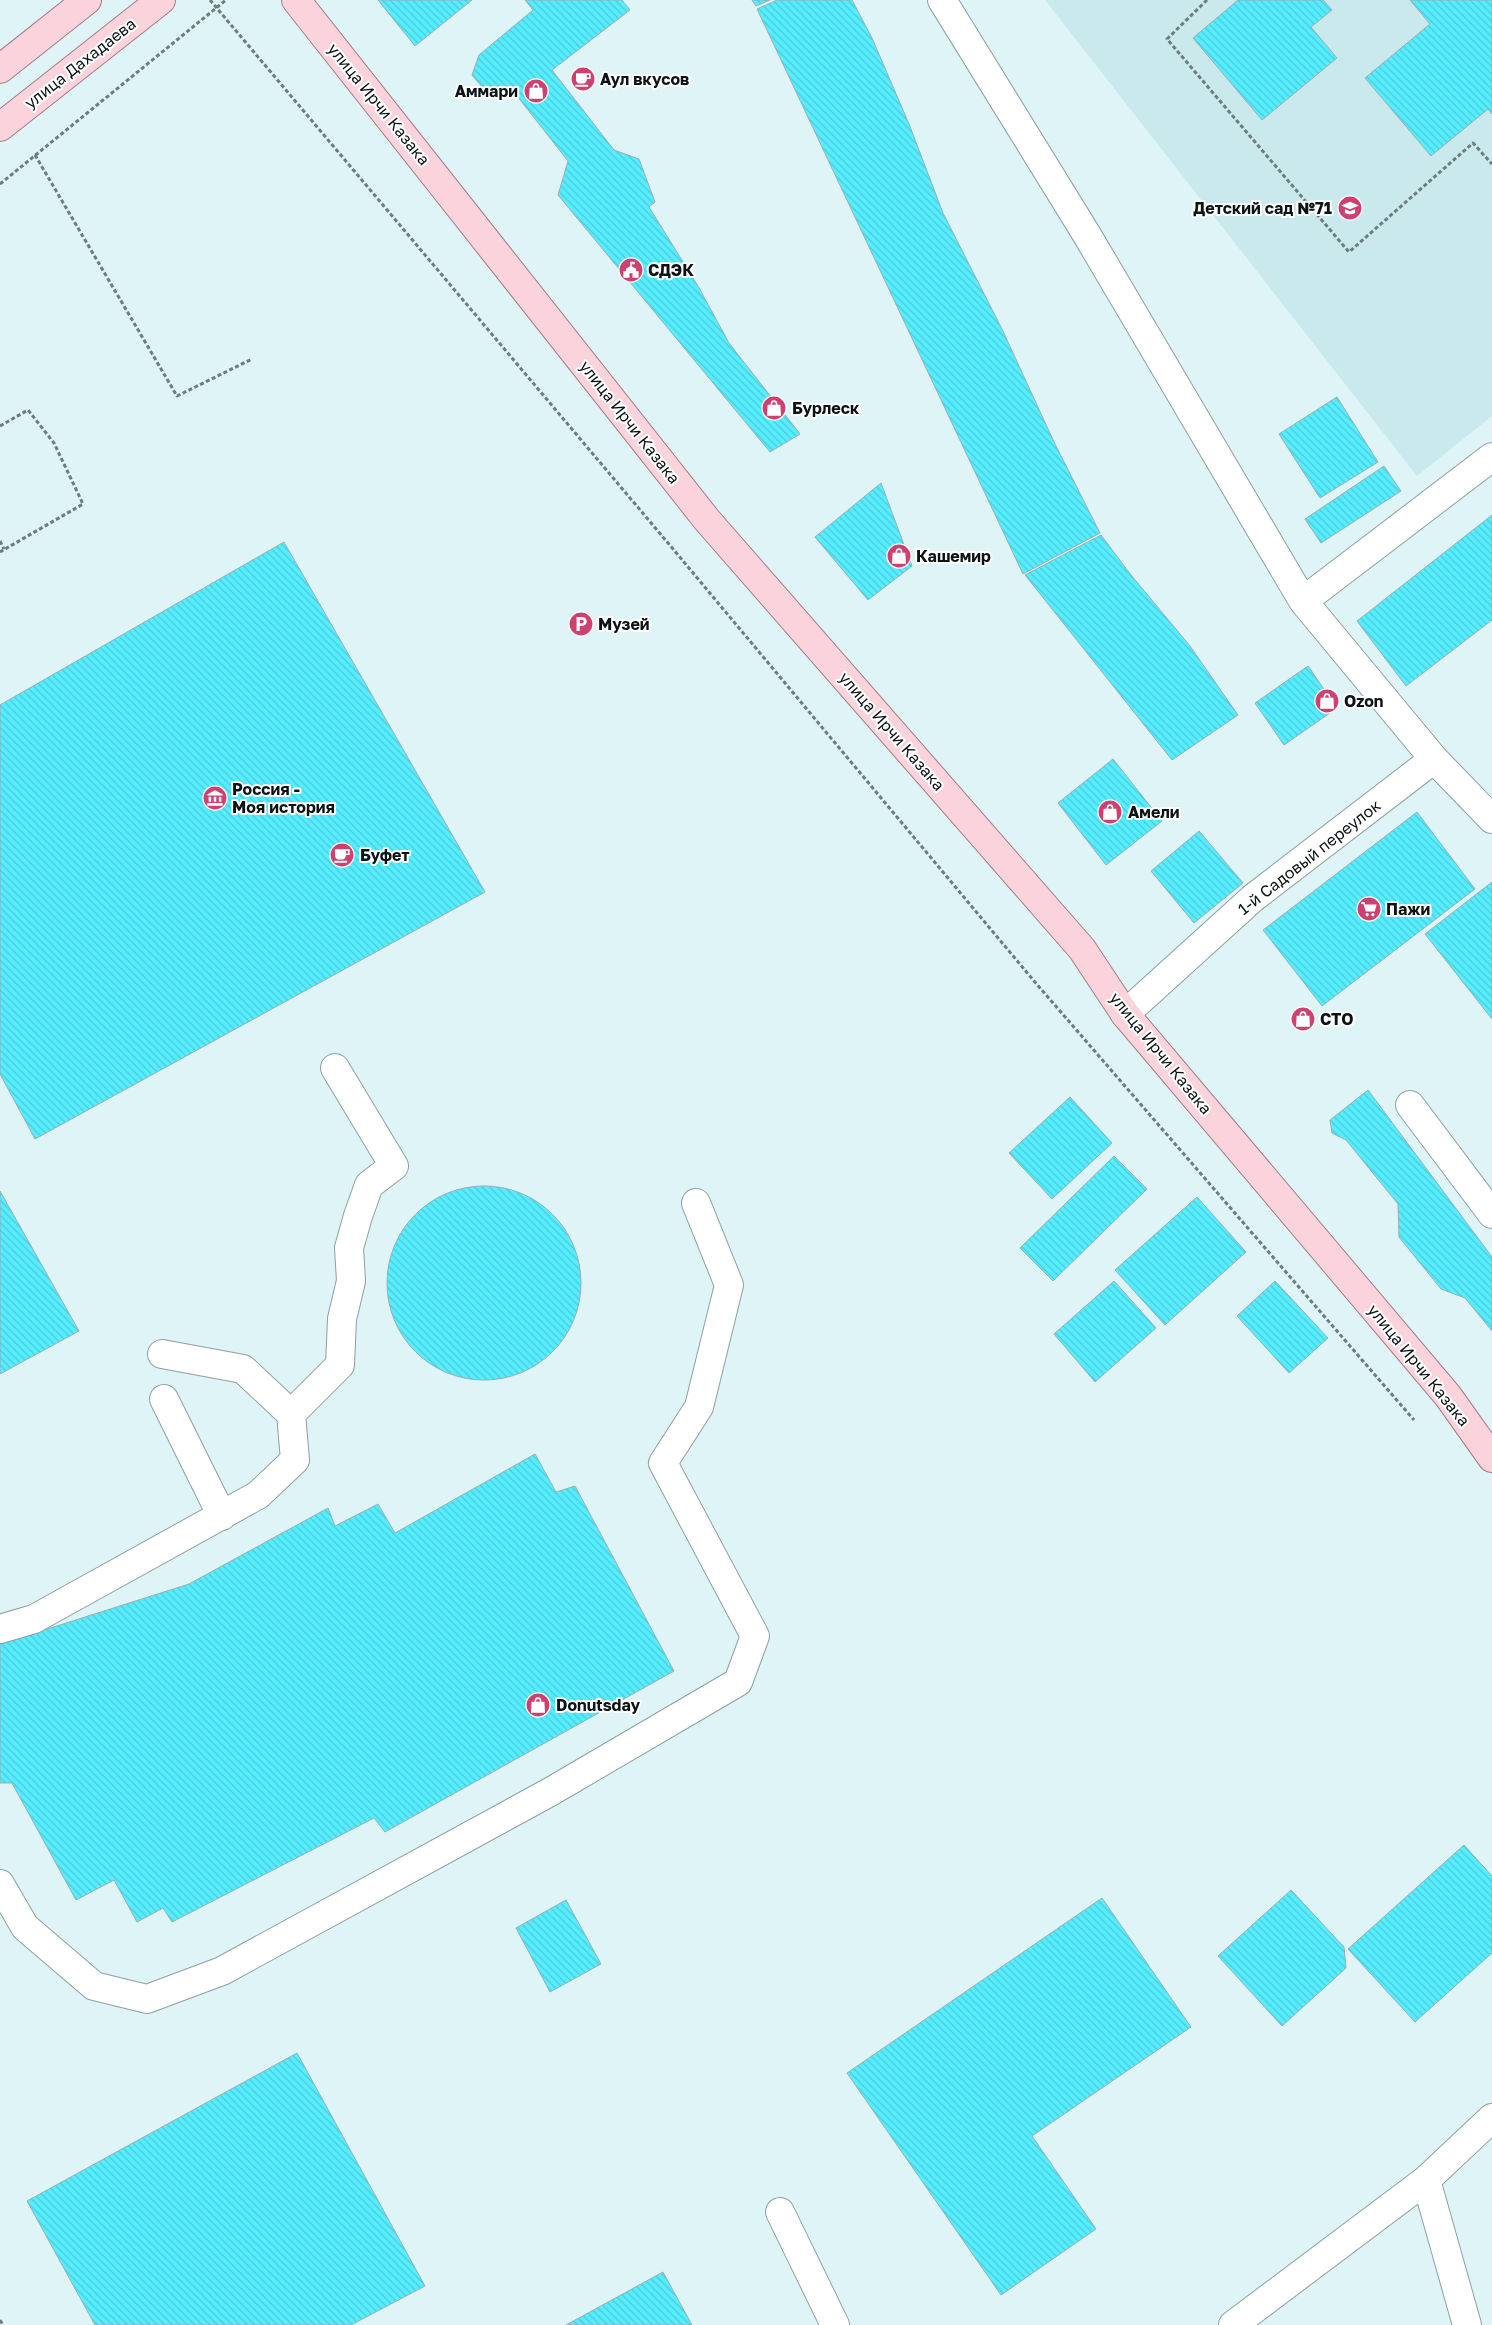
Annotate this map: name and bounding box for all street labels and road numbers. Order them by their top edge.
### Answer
street label: улица Дахадаева [20,13,140,113]
street label: улица Ирчи Казака [324,39,434,169]
street label: улица Ирчи Казака [576,356,684,488]
street label: улица Ирчи Казака [835,667,949,795]
street label: 1-й Садовый переулок [1234,795,1384,919]
street label: улица Ирчи Казака [1106,988,1216,1118]
street label: улица Ирчи Казака [1364,1300,1474,1430]

